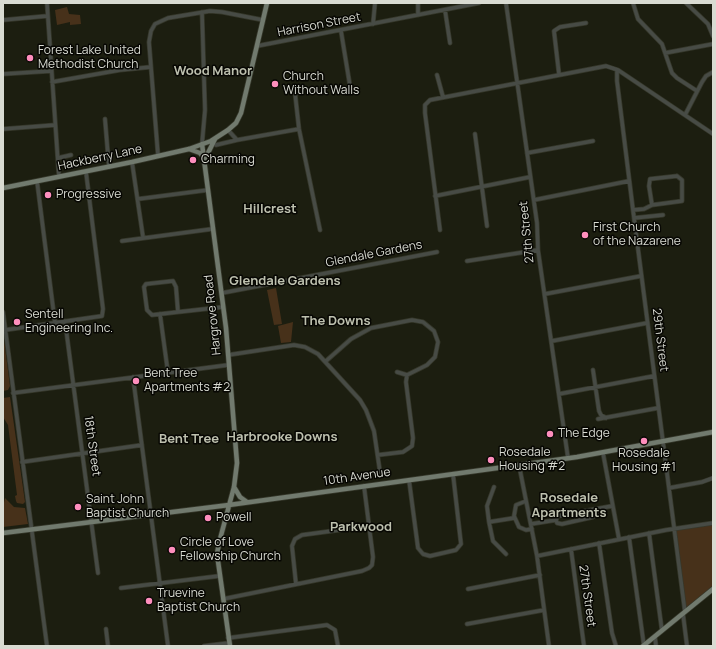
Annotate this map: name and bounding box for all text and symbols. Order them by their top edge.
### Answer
street label: Harrison Street [276,10,362,40]
place label: Forest Lake United Methodist Church [38,44,141,72]
marker: Forest Lake United Methodist Church [25,53,35,63]
district label: Wood Manor [174,63,252,79]
place label: Church Without Walls [283,70,359,98]
marker: Church Without Walls [270,79,280,89]
street label: Hackberry Lane [57,142,143,174]
place label: Charming [201,153,255,167]
marker: Charming [188,155,198,165]
place label: Progressive [56,188,121,202]
marker: Progressive [43,190,53,200]
street label: 27th Street [517,200,537,264]
district label: Hillcrest [243,201,297,217]
place label: First Church of the Nazarene [593,221,681,249]
marker: First Church of the Nazarene [580,230,590,240]
street label: Glendale Gardens [325,238,423,270]
district label: Glendale Gardens [229,273,341,289]
street label: Hargrove Road [202,274,224,356]
street label: 29th Street [649,307,671,373]
place label: Sentell Engineering Inc. [25,308,113,336]
district label: The Downs [302,313,370,329]
marker: Sentell Engineering Inc. [12,317,22,327]
place label: Bent Tree Apartments #2 [144,367,230,395]
marker: Bent Tree Apartments #2 [131,376,141,386]
street label: 18th Street [81,415,103,477]
place label: The Edge [558,427,610,441]
district label: Harbrooke Downs [227,429,337,445]
marker: The Edge [545,429,555,439]
district label: Bent Tree [159,431,219,447]
marker: Rosedale Housing #1 [639,436,649,446]
place label: Rosedale Housing #2 [499,446,565,474]
place label: Rosedale Housing #1 [612,447,676,475]
marker: Rosedale Housing #2 [486,455,496,465]
street label: 10th Avenue [323,465,391,489]
district label: Rosedale Apartments [531,490,607,521]
place label: Saint John Baptist Church [86,493,169,521]
marker: Saint John Baptist Church [73,502,83,512]
place label: Powell [216,511,252,525]
marker: Powell [203,513,213,523]
district label: Parkwood [330,519,392,535]
place label: Circle of Love Fellowship Church [180,536,281,564]
marker: Circle of Love Fellowship Church [167,545,177,555]
street label: 27th Street [576,564,598,628]
place label: Truevine Baptist Church [157,587,240,615]
marker: Truevine Baptist Church [144,596,154,606]

